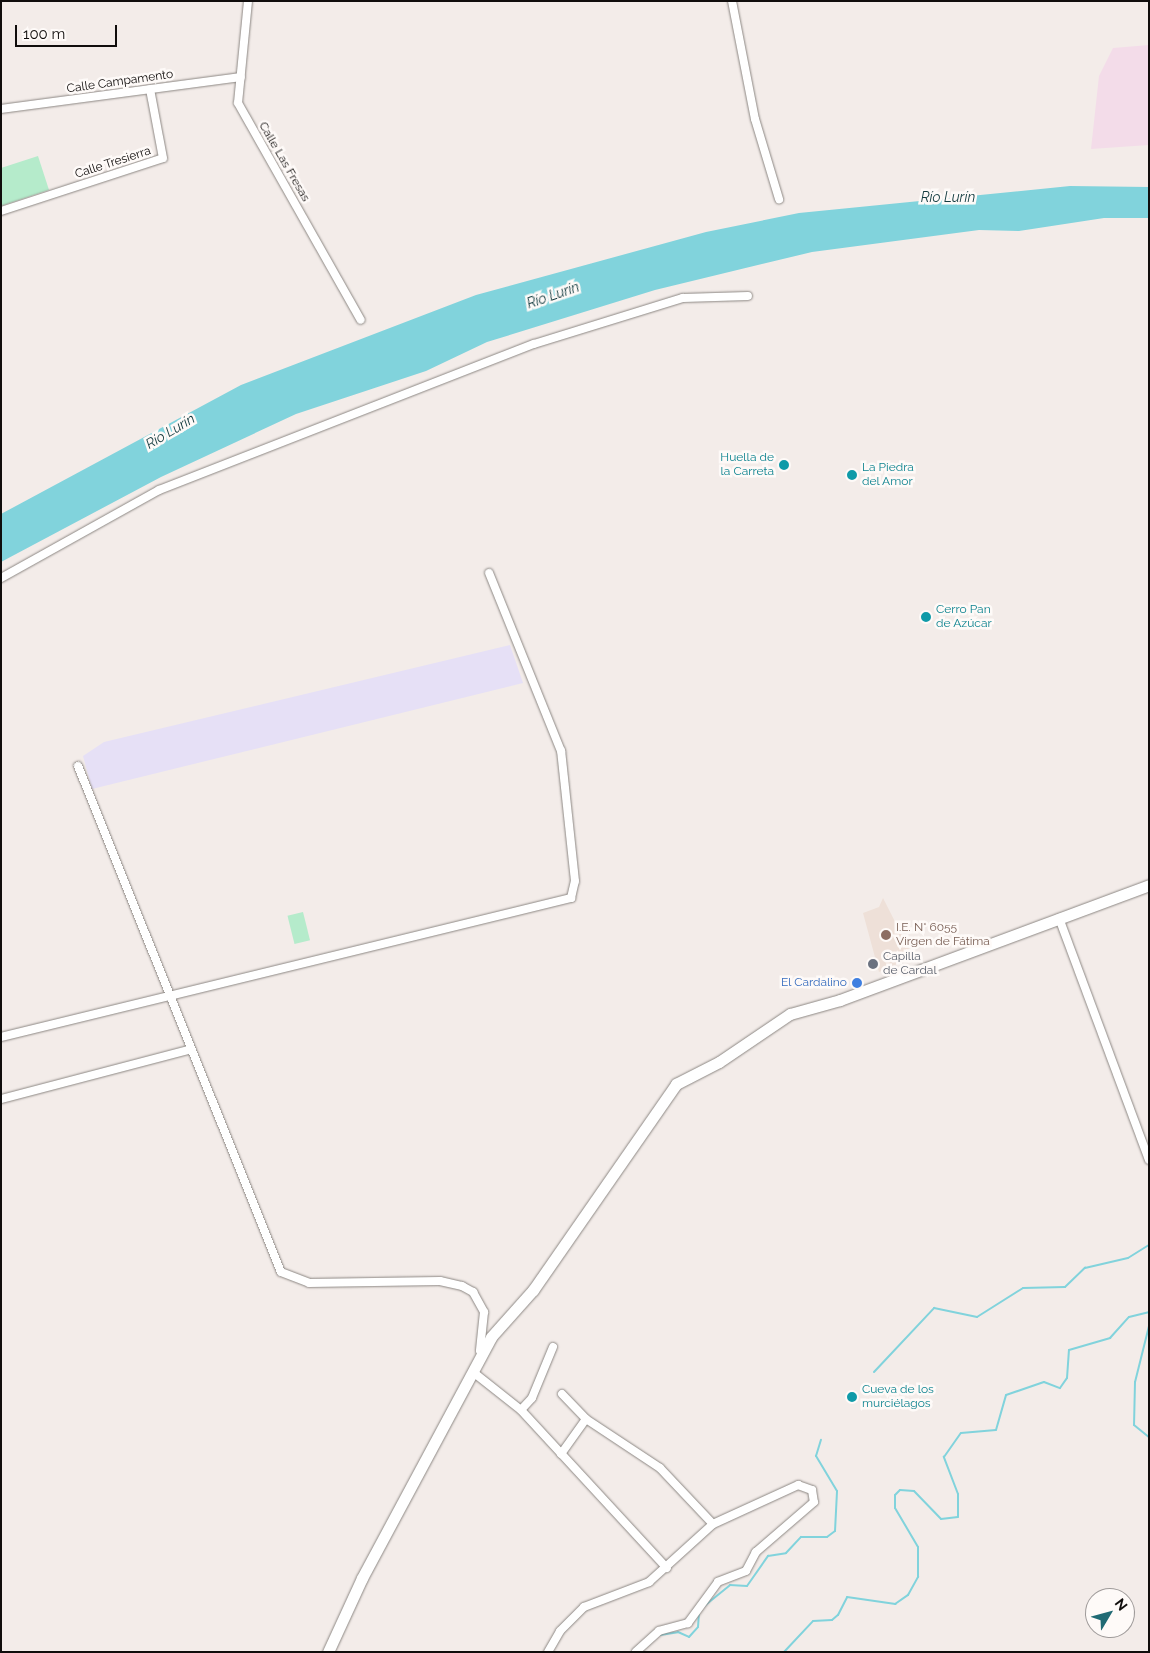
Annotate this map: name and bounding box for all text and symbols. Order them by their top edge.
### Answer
scale bar [18,15,120,47]
text: 100 m [23,25,65,43]
street label: Calle Campamento [66,67,174,97]
street label: Calle Las Fresas [255,120,313,204]
street label: Calle Tresierra [73,144,153,182]
water label: Río Lurín [921,189,975,205]
water label: Río Lurín [525,278,581,312]
water label: Río Lurín [142,410,198,452]
place label: Huella de la Carreta [720,451,774,479]
marker: Huella de la Carreta [778,459,790,471]
place label: La Piedra del Amor [862,461,914,489]
marker: La Piedra del Amor [846,469,858,481]
place label: Cerro Pan de Azúcar [936,603,992,631]
marker: Cerro Pan de Azúcar [920,611,932,623]
place label: I.E. N° 6055 Virgen de Fátima [896,921,990,949]
marker: I.E. N° 6055 Virgen de Fátima [880,929,892,941]
place label: Capilla de Cardal [883,950,937,978]
marker: Capilla de Cardal [867,958,879,970]
place label: El Cardalino [781,976,847,990]
marker: El Cardalino [851,977,863,989]
place label: Cueva de los murciélagos [862,1383,934,1411]
marker: Cueva de los murciélagos [846,1391,858,1403]
north arrow [1085,1588,1135,1638]
text: N [1112,1595,1131,1614]

